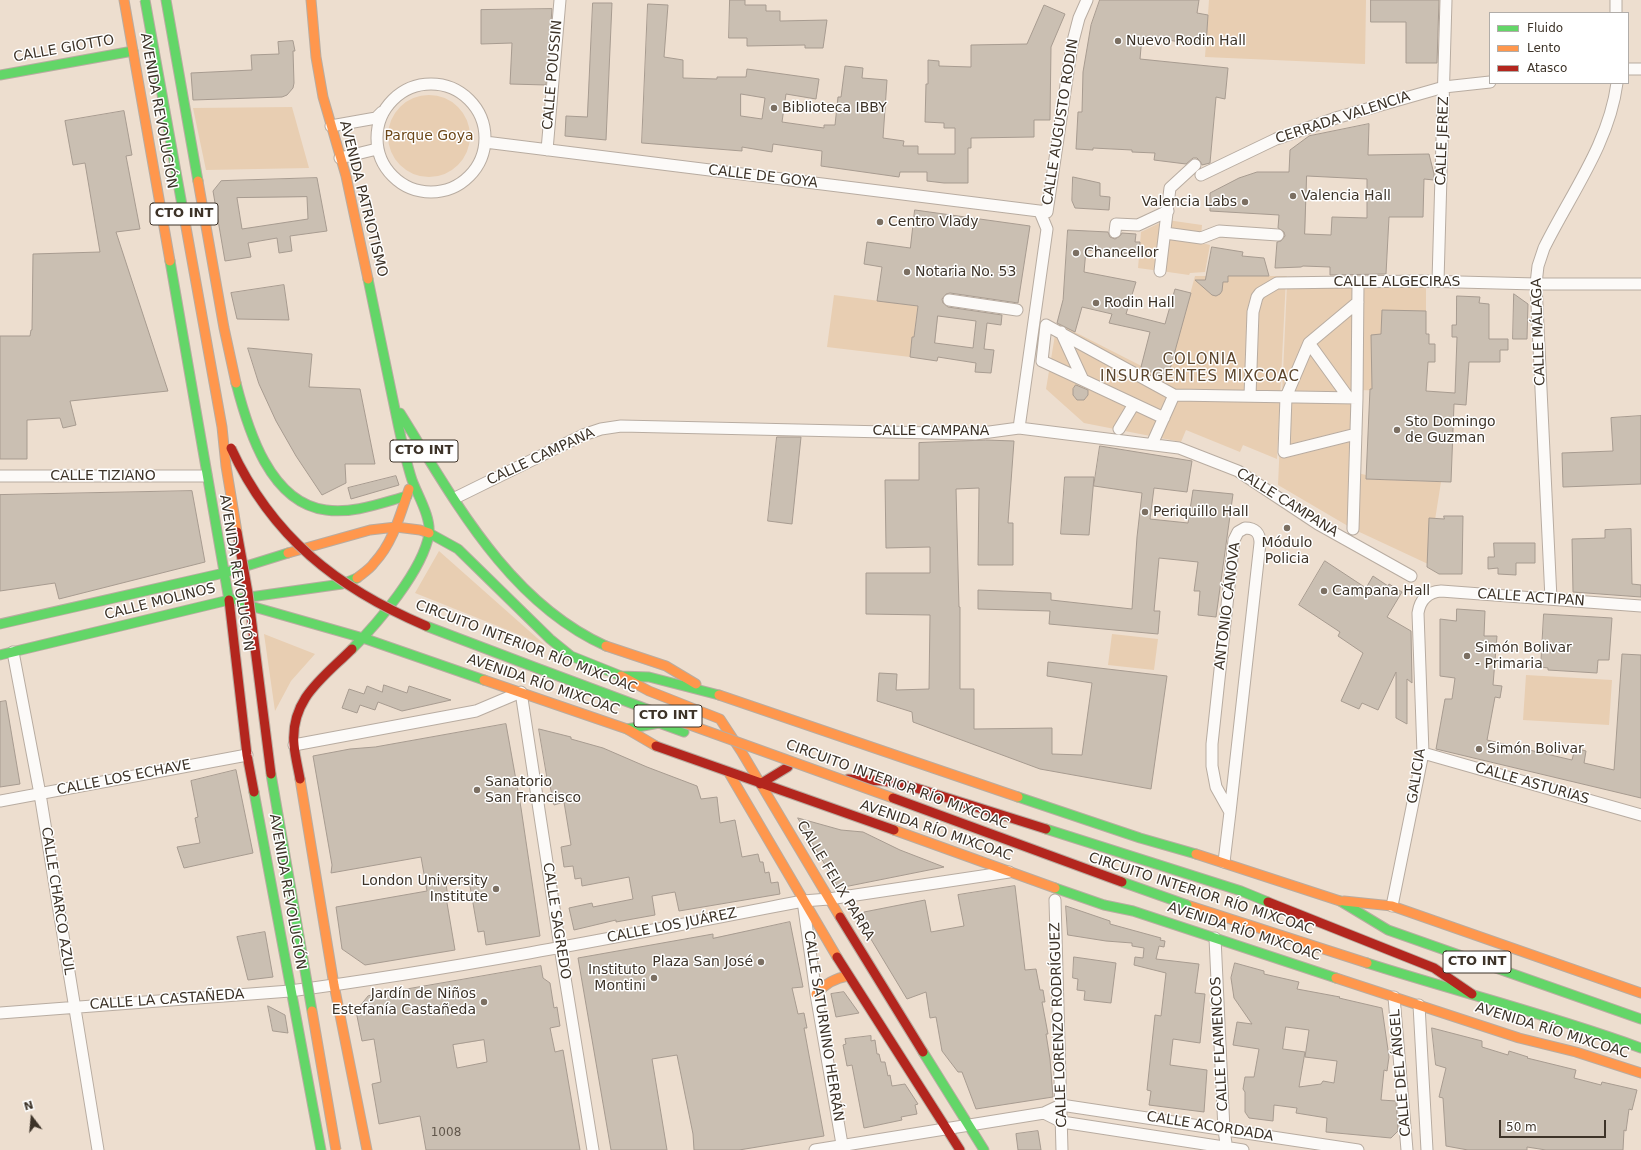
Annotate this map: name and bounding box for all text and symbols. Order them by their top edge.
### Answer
legend [1489,12,1629,84]
street label: CALLE POUSSIN [540,19,566,131]
text: Fluido [1527,21,1563,35]
street label: CALLE GIOTTO [12,32,116,66]
street label: AVENIDA REVOLUCIÓN [136,32,180,190]
place label: Nuevo Rodin Hall [1126,33,1246,49]
marker: Nuevo Rodin Hall [1113,36,1123,46]
street label: CALLE AUGUSTO RODIN [1040,38,1082,206]
text: Lento [1527,41,1561,55]
text: Atasco [1527,61,1567,75]
street label: CERRADA VALENCIA [1274,88,1412,148]
street label: CALLE JEREZ [1433,96,1453,186]
place label: Biblioteca IBBY [782,100,887,116]
marker: Biblioteca IBBY [769,103,779,113]
street label: AVENIDA PATRIOTISMO [335,119,391,279]
park label: Parque Goya [384,128,474,144]
street label: CALLE DE GOYA [707,162,819,192]
place label: Valencia Hall [1301,188,1391,204]
marker: Valencia Hall [1288,191,1298,201]
place label: Valencia Labs [1141,194,1237,210]
marker: Valencia Labs [1240,197,1250,207]
road number: CTO INT [150,203,218,225]
place label: Centro Vlady [888,214,978,230]
marker: Centro Vlady [875,217,885,227]
place label: Chancellor [1084,245,1159,261]
marker: Chancellor [1071,248,1081,258]
place label: Notaria No. 53 [915,264,1016,280]
marker: Notaria No. 53 [902,267,912,277]
street label: CALLE ALGECIRAS [1334,274,1460,290]
street label: CALLE MÁLAGA [1529,278,1549,386]
place label: Rodin Hall [1104,295,1175,311]
marker: Rodin Hall [1091,298,1101,308]
district label: COLONIA INSURGENTES MIXCOAC [1100,351,1300,386]
place label: Sto Domingo de Guzman [1405,414,1496,446]
street label: CALLE CAMPANA [873,423,989,439]
street label: CALLE CAMPANA [484,425,598,489]
marker: Sto Domingo de Guzman [1392,425,1402,435]
road number: CTO INT [390,440,458,462]
street label: CALLE CAMPANA [1233,465,1341,541]
street label: CALLE TIZIANO [50,468,156,484]
street label: AVENIDA REVOLUCIÓN [215,494,257,652]
place label: Periquillo Hall [1153,504,1249,520]
marker: Periquillo Hall [1140,507,1150,517]
marker: Módulo Policia [1282,523,1292,533]
place label: Módulo Policia [1262,535,1312,568]
street label: ANTONIO CÁNOVA [1212,541,1244,671]
street label: CALLE MOLINOS [103,580,217,624]
place label: Campana Hall [1332,583,1430,599]
marker: Campana Hall [1319,586,1329,596]
street label: CALLE ACTIPAN [1477,586,1585,610]
street label: CIRCUITO INTERIOR RÍO MIXCOAC [413,597,639,697]
place label: Simón Bolivar - Primaria [1475,640,1572,672]
street label: AVENIDA RÍO MIXCOAC [465,651,621,719]
marker: Simón Bolivar - Primaria [1462,651,1472,661]
road number: CTO INT [634,705,702,727]
street label: CIRCUITO INTERIOR RÍO MIXCOAC [783,737,1011,833]
place label: Simón Bolivar [1487,741,1584,757]
marker: Simón Bolivar [1474,744,1484,754]
street label: GALICIA [1404,747,1430,805]
street label: CALLE LOS ECHAVE [56,757,192,799]
street label: CALLE ASTURIAS [1473,760,1591,808]
place label: Sanatorio San Francisco [485,774,581,806]
marker: Sanatorio San Francisco [472,785,482,795]
street label: AVENIDA RÍO MIXCOAC [858,797,1014,865]
street label: AVENIDA REVOLUCIÓN [265,813,309,971]
street label: CALLE FELIX PARRA [793,818,877,944]
street label: CALLE CHARCO AZUL [37,826,77,976]
street label: CIRCUITO INTERIOR RÍO MIXCOAC [1086,850,1316,938]
street label: CALLE SAGREDO [538,861,574,981]
place label: London University Institute [362,873,488,906]
marker: London University Institute [491,884,501,894]
street label: AVENIDA RÍO MIXCOAC [1165,899,1323,965]
street label: CALLE LOS JUÁREZ [606,905,738,947]
street label: CALLE LORENZO RODRÍGUEZ [1047,922,1071,1128]
street label: CALLE SATURNINO HERRÁN [800,929,846,1123]
road number: CTO INT [1443,951,1511,973]
place label: Plaza San José [652,954,753,970]
marker: Plaza San José [756,957,766,967]
place label: Instituto Montini [588,962,646,994]
marker: Instituto Montini [649,973,659,983]
street label: CALLE FLAMENCOS [1208,976,1232,1112]
street label: CALLE LA CASTAÑEDA [89,986,245,1014]
place label: Jardín de Niños Estefanía Castañeda [332,986,476,1018]
marker: Jardín de Niños Estefanía Castañeda [479,997,489,1007]
street label: AVENIDA RÍO MIXCOAC [1473,1000,1631,1062]
street label: CALLE DEL ÁNGEL [1387,1009,1415,1137]
north arrow [12,1098,52,1138]
text: N [22,1098,35,1114]
street label: CALLE ACORDADA [1145,1109,1275,1145]
scale bar [1501,1112,1608,1138]
text: 50 m [1506,1120,1537,1134]
house number: 1008 [431,1126,461,1140]

